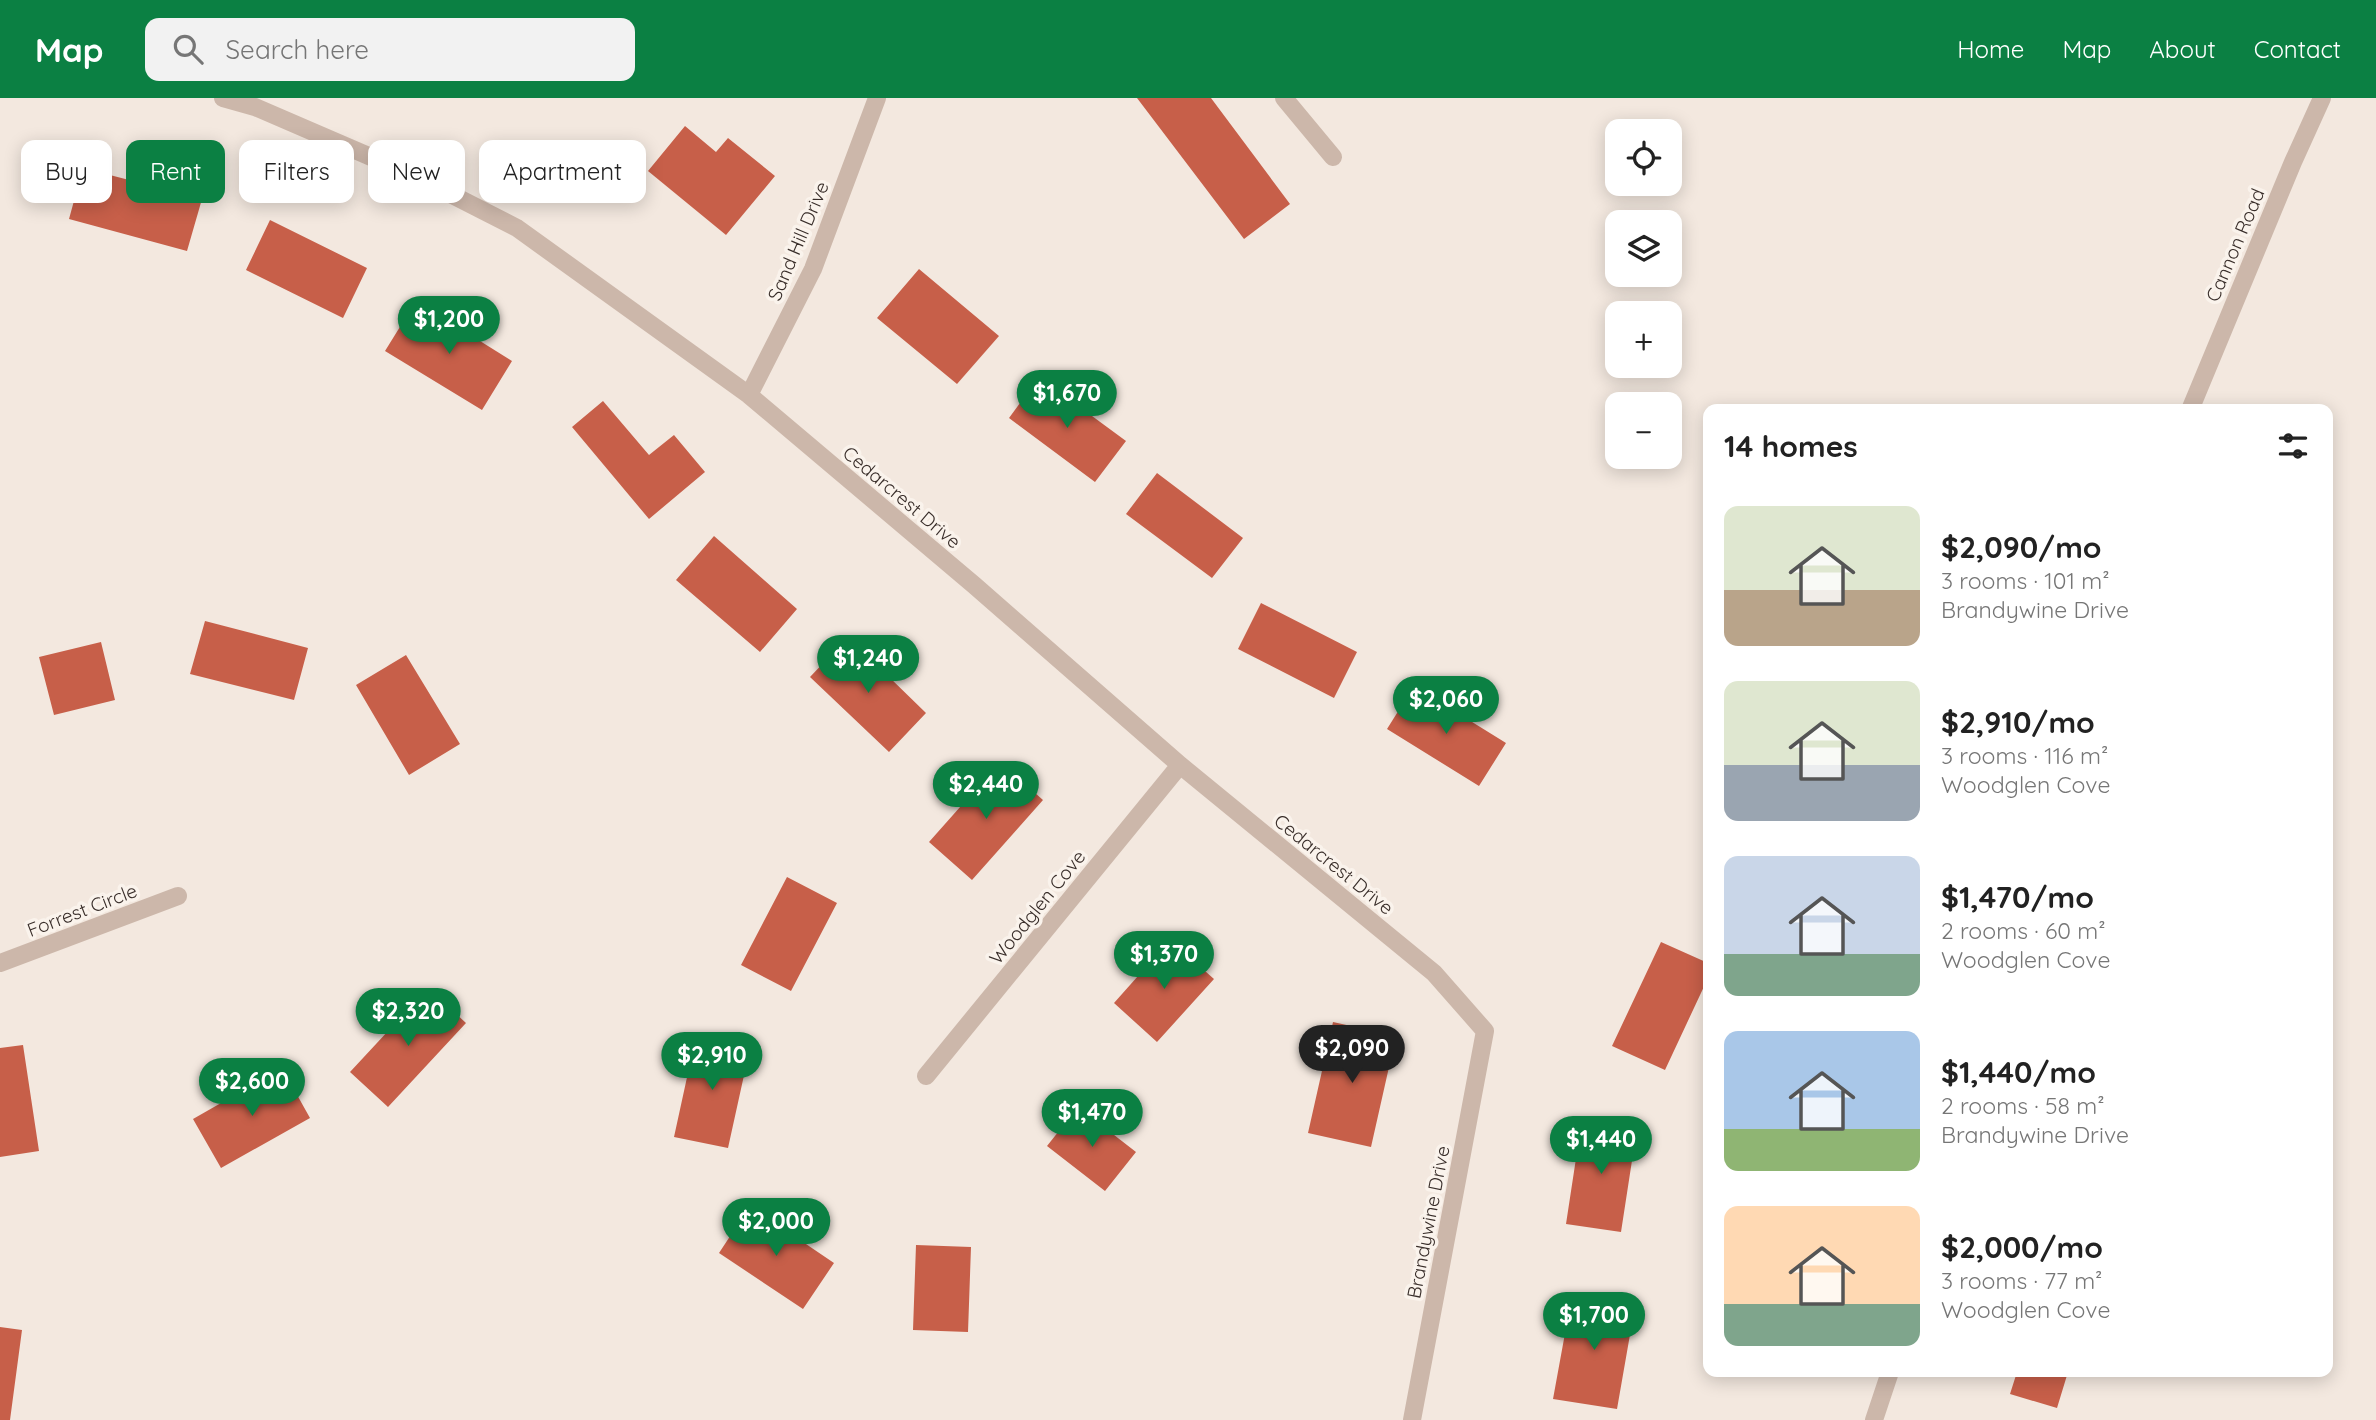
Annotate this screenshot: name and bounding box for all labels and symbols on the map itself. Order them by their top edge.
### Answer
street label: Sand Hill Drive [762,178,834,304]
street label: Cannon Road [2200,185,2270,305]
pin: $1,200 [392,296,506,356]
pin: $1,670 [1010,370,1124,430]
street label: Cedarcrest Drive [838,441,966,553]
pin: $1,240 [811,636,925,695]
pin: $2,060 [1389,676,1503,736]
pin: $2,440 [929,762,1043,821]
street label: Cedarcrest Drive [1269,808,1399,920]
street label: Woodglen Cove [984,845,1090,969]
street label: Forrest Circle [24,878,140,942]
pin: $1,370 [1107,932,1221,991]
pin: $2,320 [351,988,465,1048]
pin: $2,090 [1295,1026,1409,1085]
pin: $2,910 [655,1032,769,1092]
pin: $2,600 [195,1058,309,1118]
pin: $1,470 [1035,1090,1149,1149]
pin: $1,440 [1544,1116,1658,1176]
street label: Brandywine Drive [1401,1144,1455,1300]
pin: $2,000 [719,1198,833,1258]
pin: $1,700 [1537,1292,1651,1352]

